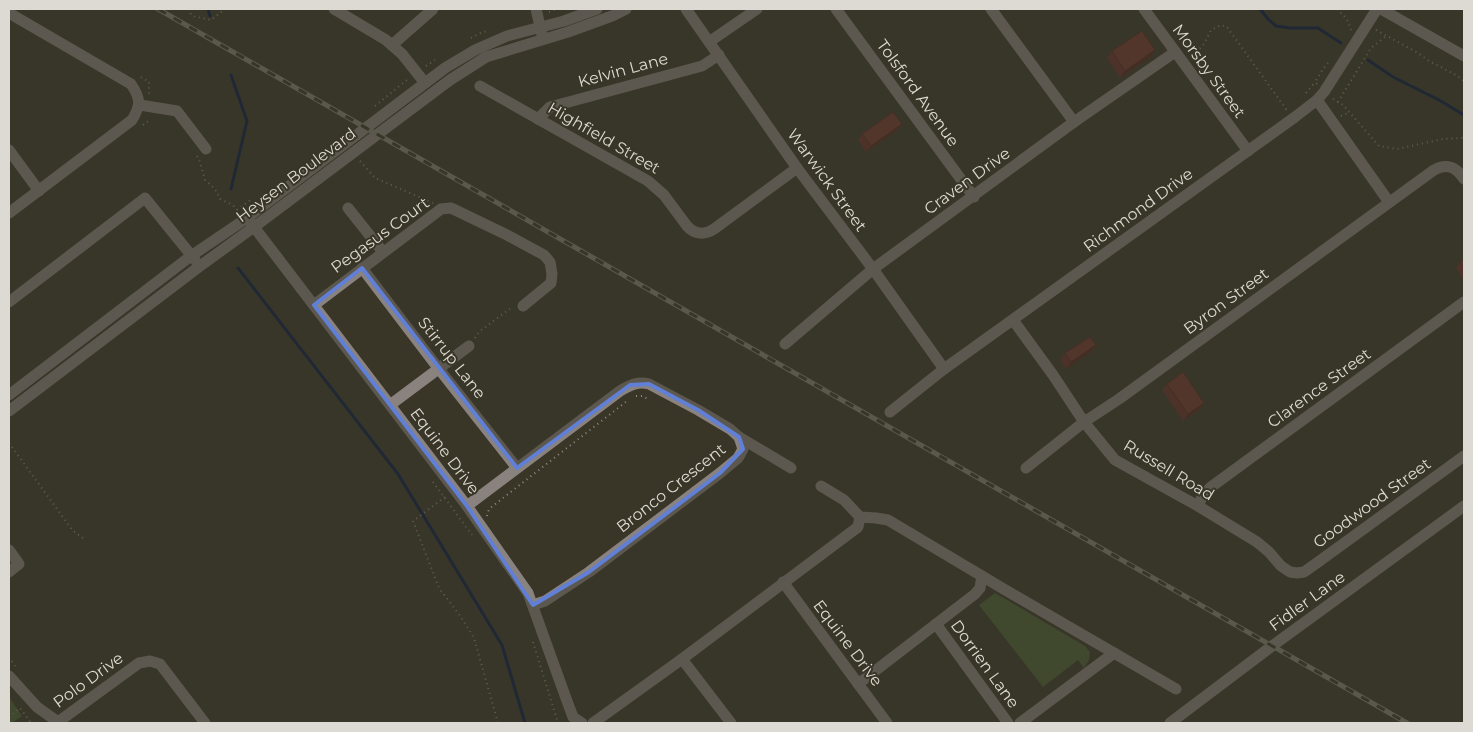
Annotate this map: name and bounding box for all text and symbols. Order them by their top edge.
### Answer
street label: Morsby Street [1169,20,1250,122]
street label: Tolsford Avenue [873,36,963,150]
street label: Kelvin Lane [576,49,670,91]
street label: Highfield Street [545,98,664,178]
street label: Heysen Boulevard [232,124,360,226]
street label: Warwick Street [783,125,871,235]
street label: Craven Drive [920,144,1014,218]
street label: Richmond Drive [1080,164,1196,256]
street label: Pegasus Court [327,193,433,277]
street label: Byron Street [1180,264,1273,338]
street label: Stirrup Lane [414,313,490,403]
street label: Clarence Street [1264,344,1375,432]
street label: Equine Drive [406,404,484,498]
street label: Russell Road [1120,436,1218,504]
street label: Bronco Crescent [613,439,730,536]
street label: Goodwood Street [1310,454,1435,552]
street label: Fidler Lane [1265,567,1349,635]
street label: Equine Drive [809,596,887,690]
street label: Dorrien Lane [947,616,1023,712]
street label: Polo Drive [49,648,127,712]

